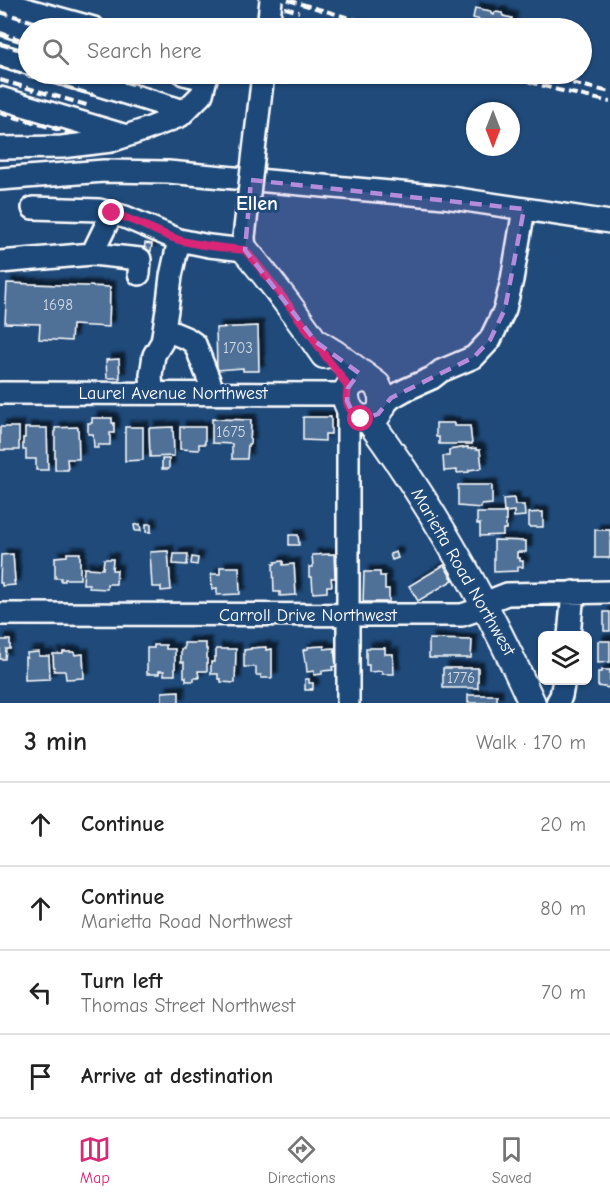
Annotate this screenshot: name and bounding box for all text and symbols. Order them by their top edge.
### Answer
search box [18,18,592,84]
icon: search [39,35,72,68]
text: Search here [87,38,202,64]
north arrow [466,102,520,156]
district label: Ellen [236,192,278,215]
route end [98,199,124,225]
house number: 1698 [43,296,73,314]
house number: 1703 [223,339,253,357]
street label: Laurel Avenue Northwest [78,383,268,404]
route start [347,405,373,431]
house number: 1675 [216,423,246,441]
street label: Marietta Road Northwest [406,484,520,660]
street label: Carroll Drive Northwest [219,605,398,626]
map controls [538,631,592,685]
button: layers [538,631,592,685]
house number: 1776 [447,669,475,687]
text: 3 min [24,727,87,757]
text: Walk · 170 m [476,731,586,754]
icon: ahead [24,808,57,841]
text: Continue [81,811,164,837]
text: 20 m [540,813,586,836]
text: Continue [81,884,164,910]
icon: ahead [24,892,57,925]
text: 80 m [540,897,586,920]
text: Marietta Road Northwest [81,910,292,933]
text: Turn left [81,968,163,994]
icon: left [24,976,57,1009]
text: 70 m [541,981,586,1004]
text: Thomas Street Northwest [81,994,295,1017]
icon: arrive [24,1060,57,1093]
text: Arrive at destination [81,1063,273,1089]
tab: Map [78,1133,111,1187]
tab: Directions [268,1133,335,1187]
tab: Saved [492,1133,532,1187]

